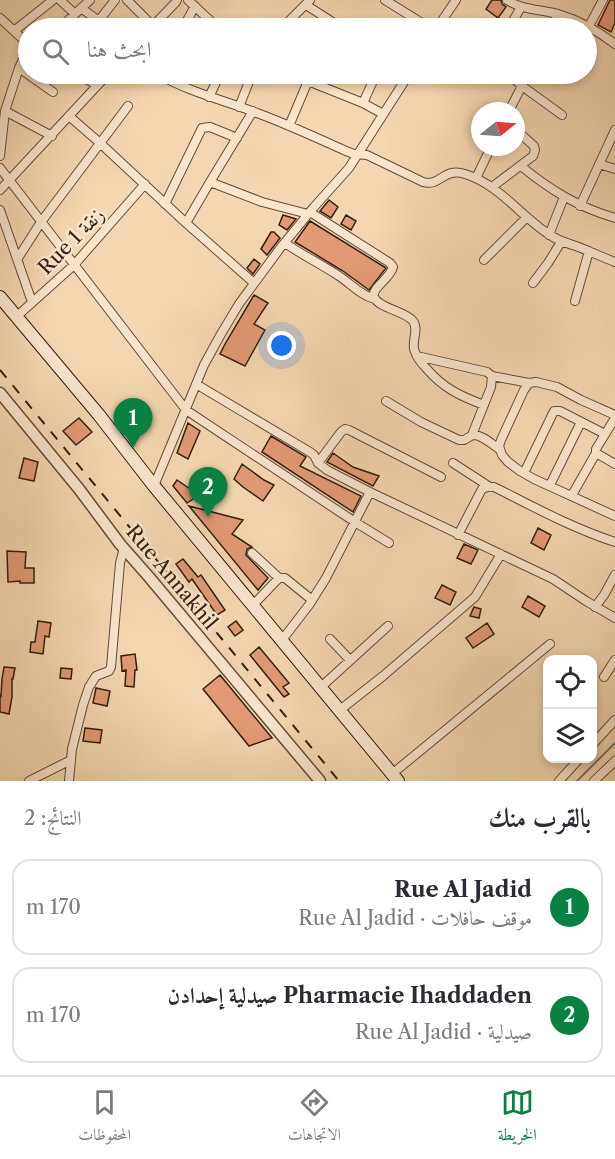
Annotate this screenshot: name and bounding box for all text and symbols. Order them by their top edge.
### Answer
search box [18,18,597,84]
icon: search [39,35,72,68]
text: ابحث هنا [87,36,152,63]
north arrow [471,102,525,156]
street label: Rue 1 زنقة [33,202,109,280]
your location [267,331,296,360]
pin: 1 [114,398,152,448]
pin: 2 [188,468,228,517]
street label: Rue Annakhil [121,520,223,634]
map controls [543,655,597,763]
button: locate [543,655,597,709]
button: layers [543,709,597,763]
text: بالقرب منك [488,802,591,834]
text: النتائج: 2 [24,806,82,830]
text: Rue Al Jadid [394,876,532,903]
text: 170 m [26,895,81,919]
text: 1 [565,895,574,919]
text: موقف حافلات · Rue Al Jadid [298,906,532,930]
text: Pharmacie Ihaddaden صيدلية إحدادن [168,982,532,1009]
text: 170 m [26,1003,81,1027]
text: 2 [564,1003,575,1027]
text: صيدلية · Rue Al Jadid [355,1020,532,1044]
tab: المحفوظات [78,1086,131,1150]
tab: الاتجاهات [288,1086,341,1150]
tab: الخريطة [498,1086,537,1150]

